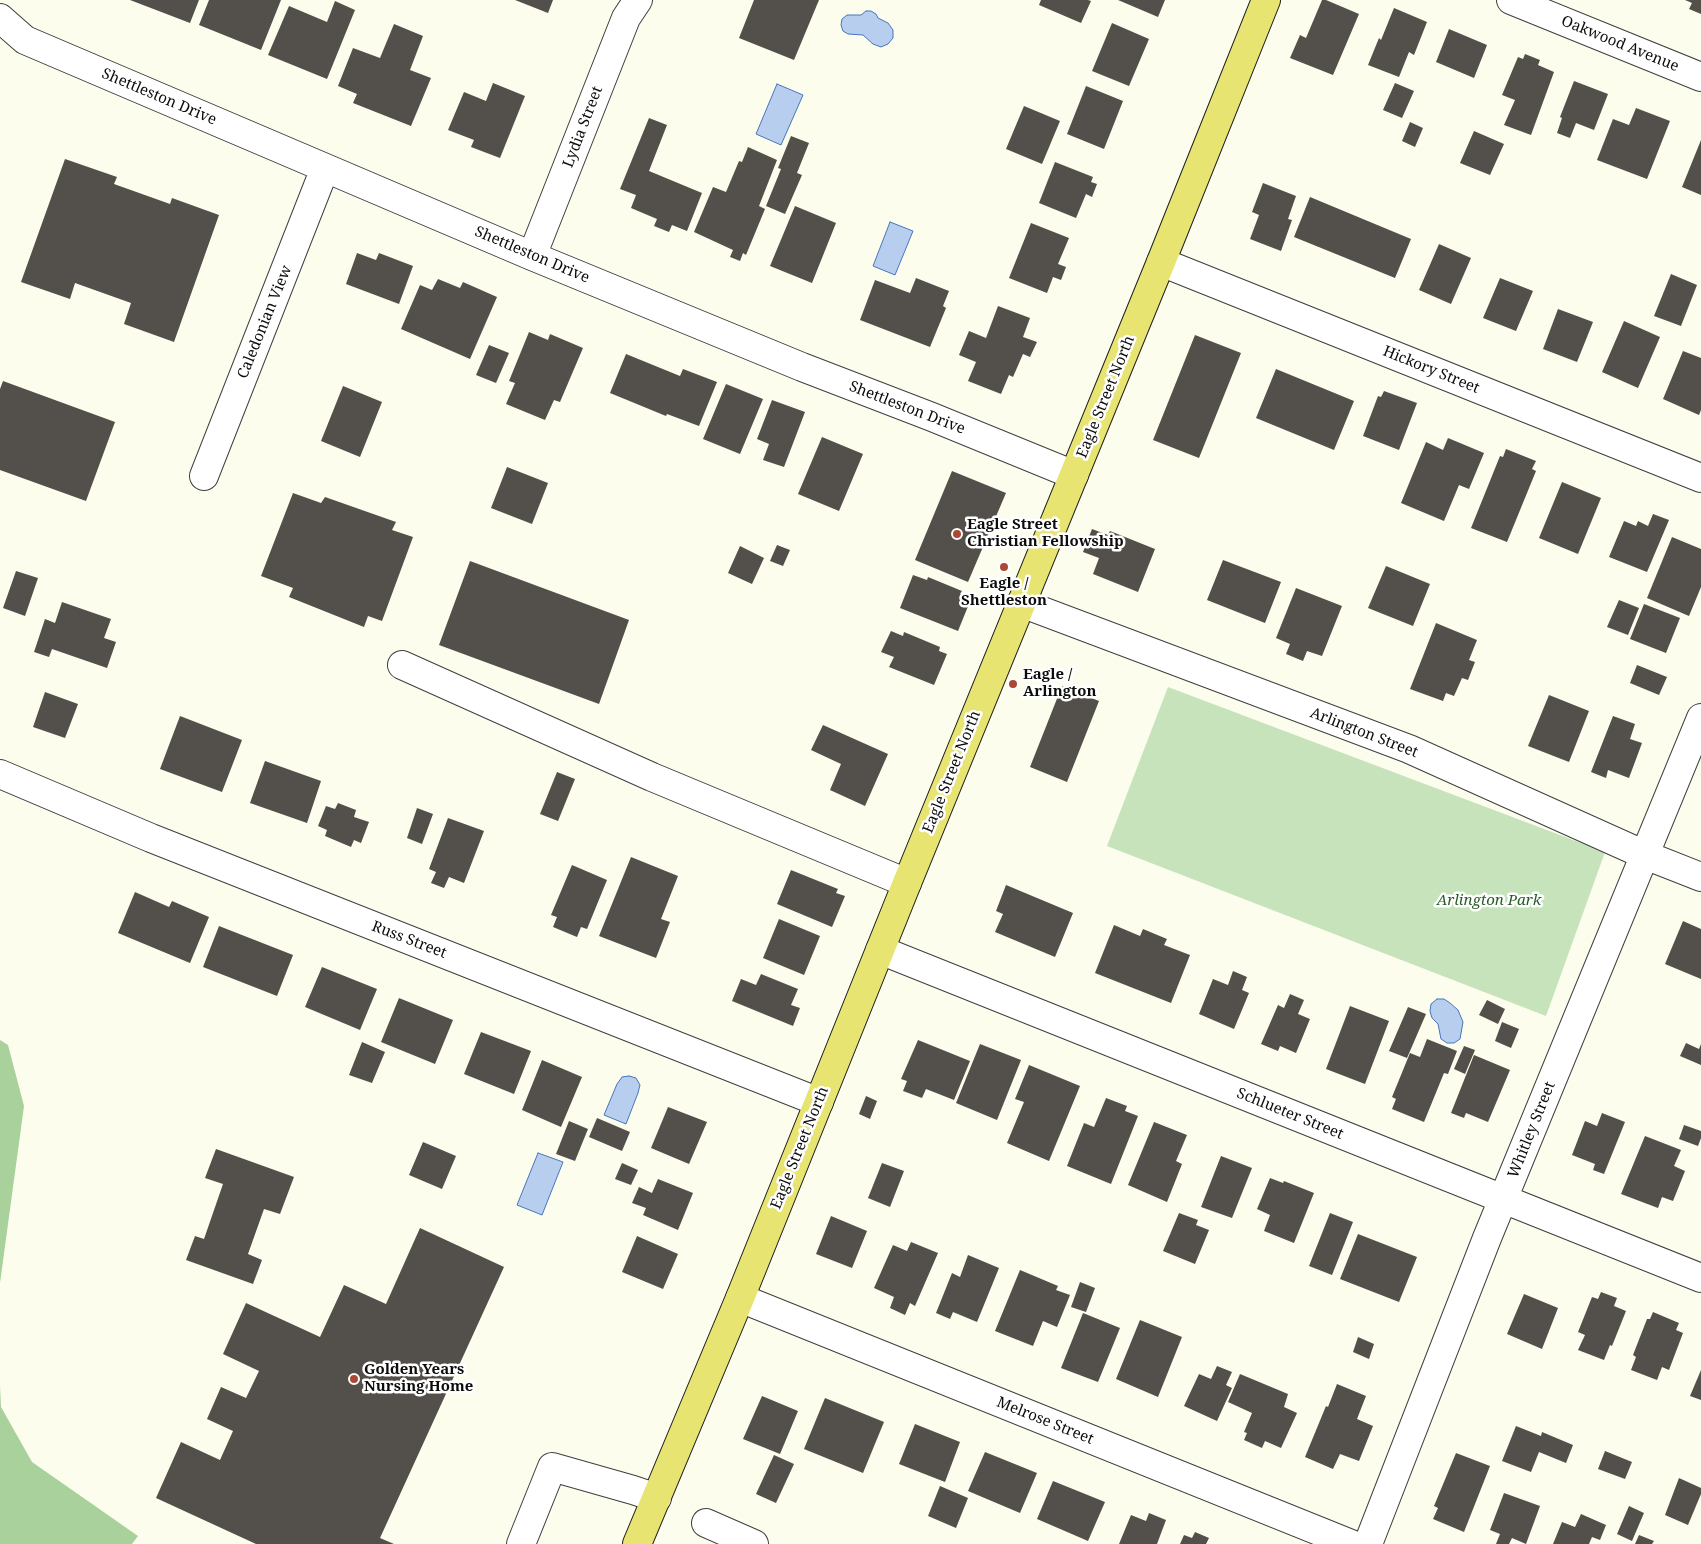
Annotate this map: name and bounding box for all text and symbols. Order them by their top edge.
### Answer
street label: Oakwood Avenue [1559,12,1681,76]
street label: Shettleston Drive [99,65,219,129]
street label: Lydia Street [559,84,607,170]
street label: Shettleston Drive [472,223,592,287]
street label: Caledonian View [234,263,296,381]
street label: Eagle Street North [1073,333,1139,461]
street label: Hickory Street [1380,342,1482,398]
street label: Shettleston Drive [846,378,968,438]
place label: Eagle Street Christian Fellowship [967,516,1124,551]
marker: Eagle Street Christian Fellowship [951,528,963,540]
marker: Eagle / Shettleston [998,561,1010,573]
place label: Eagle / Shettleston [961,575,1047,610]
place label: Eagle / Arlington [1023,666,1096,701]
marker: Eagle / Arlington [1007,678,1019,690]
street label: Arlington Street [1307,704,1421,762]
street label: Eagle Street North [919,708,985,836]
park label: Arlington Park [1437,892,1541,910]
street label: Russ Street [369,918,449,962]
street label: Whitley Street [1505,1079,1559,1181]
street label: Eagle Street North [767,1084,833,1212]
street label: Schlueter Street [1234,1084,1346,1144]
place label: Golden Years Nursing Home [364,1361,473,1396]
marker: Golden Years Nursing Home [348,1373,360,1385]
street label: Melrose Street [994,1393,1096,1449]

